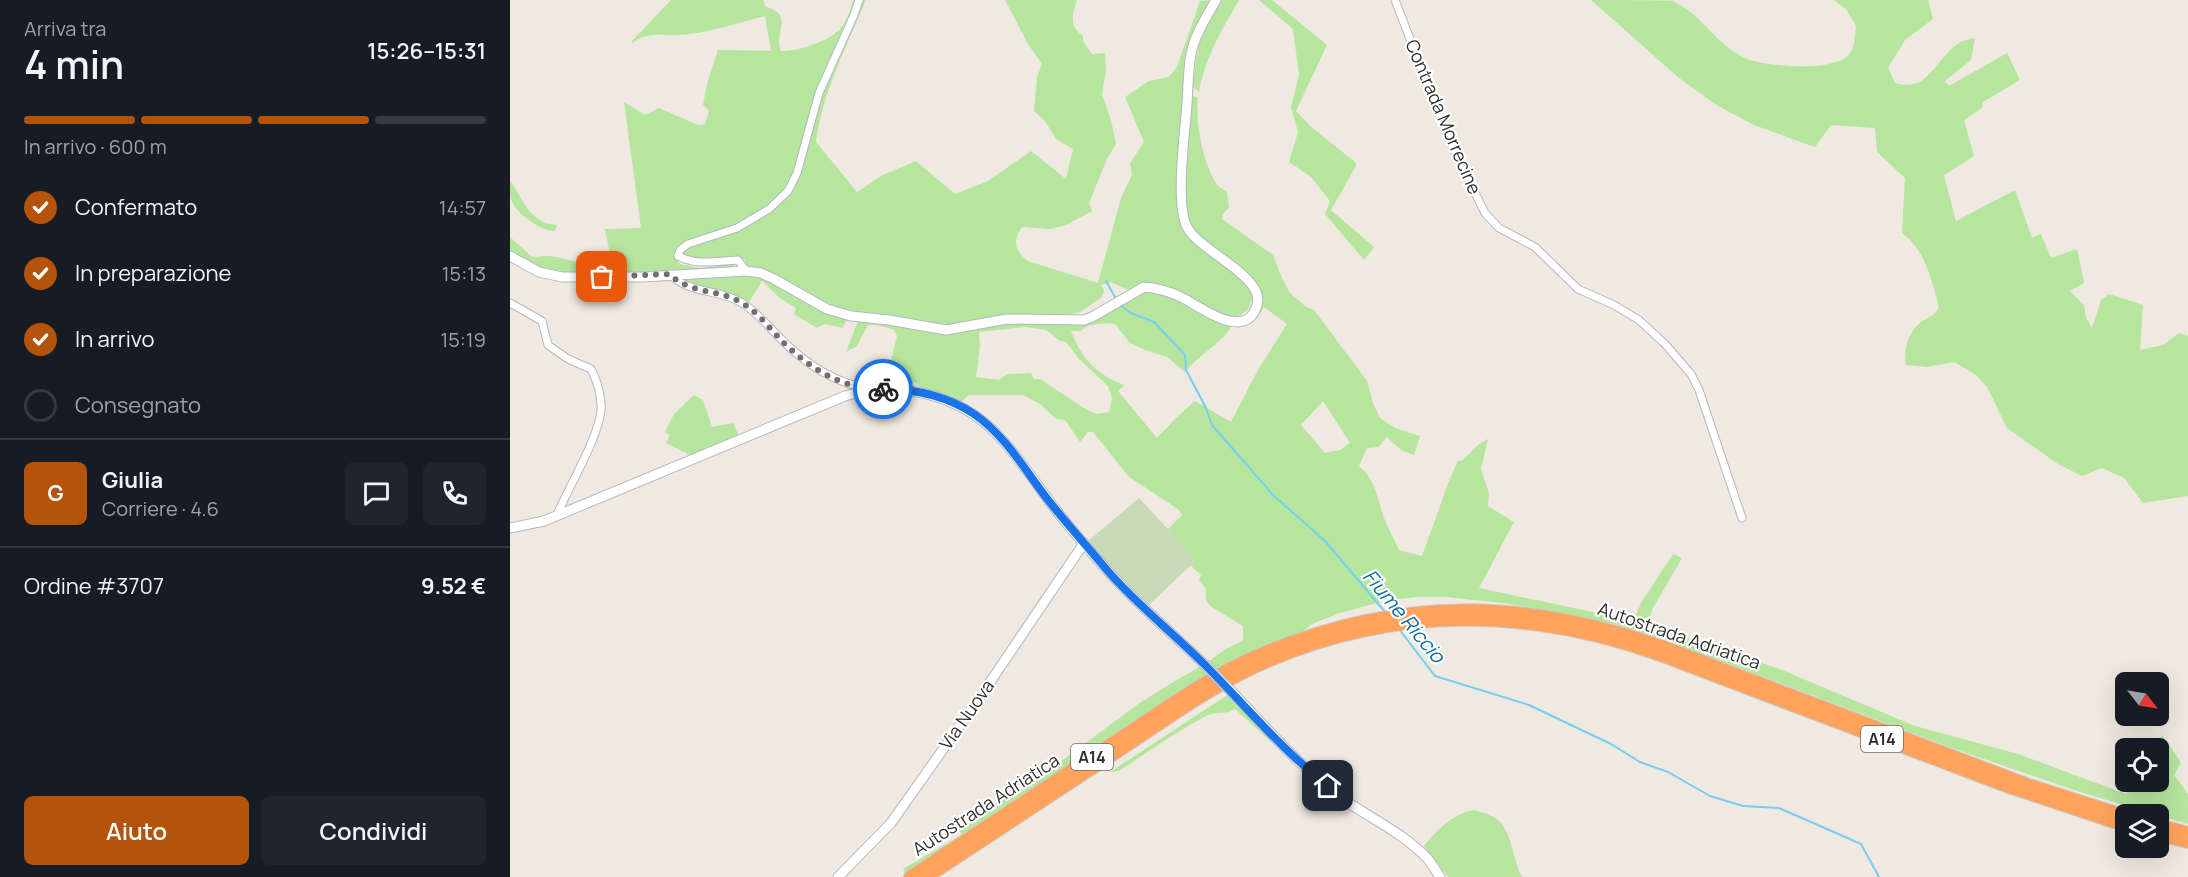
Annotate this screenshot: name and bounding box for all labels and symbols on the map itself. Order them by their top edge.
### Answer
street label: Contrada Morrecine [1400,36,1487,198]
pin [576,251,627,302]
courier [853,359,913,419]
water label: Fiume Riccio [1357,563,1452,669]
street label: Autostrada Adriatica [1595,596,1764,674]
north arrow [2115,672,2169,726]
street label: Via Nuova [933,675,999,754]
road number: A14 [1861,726,1903,752]
road number: A14 [1071,744,1113,770]
street label: Autostrada Adriatica [907,748,1064,861]
pin [1302,760,1353,811]

